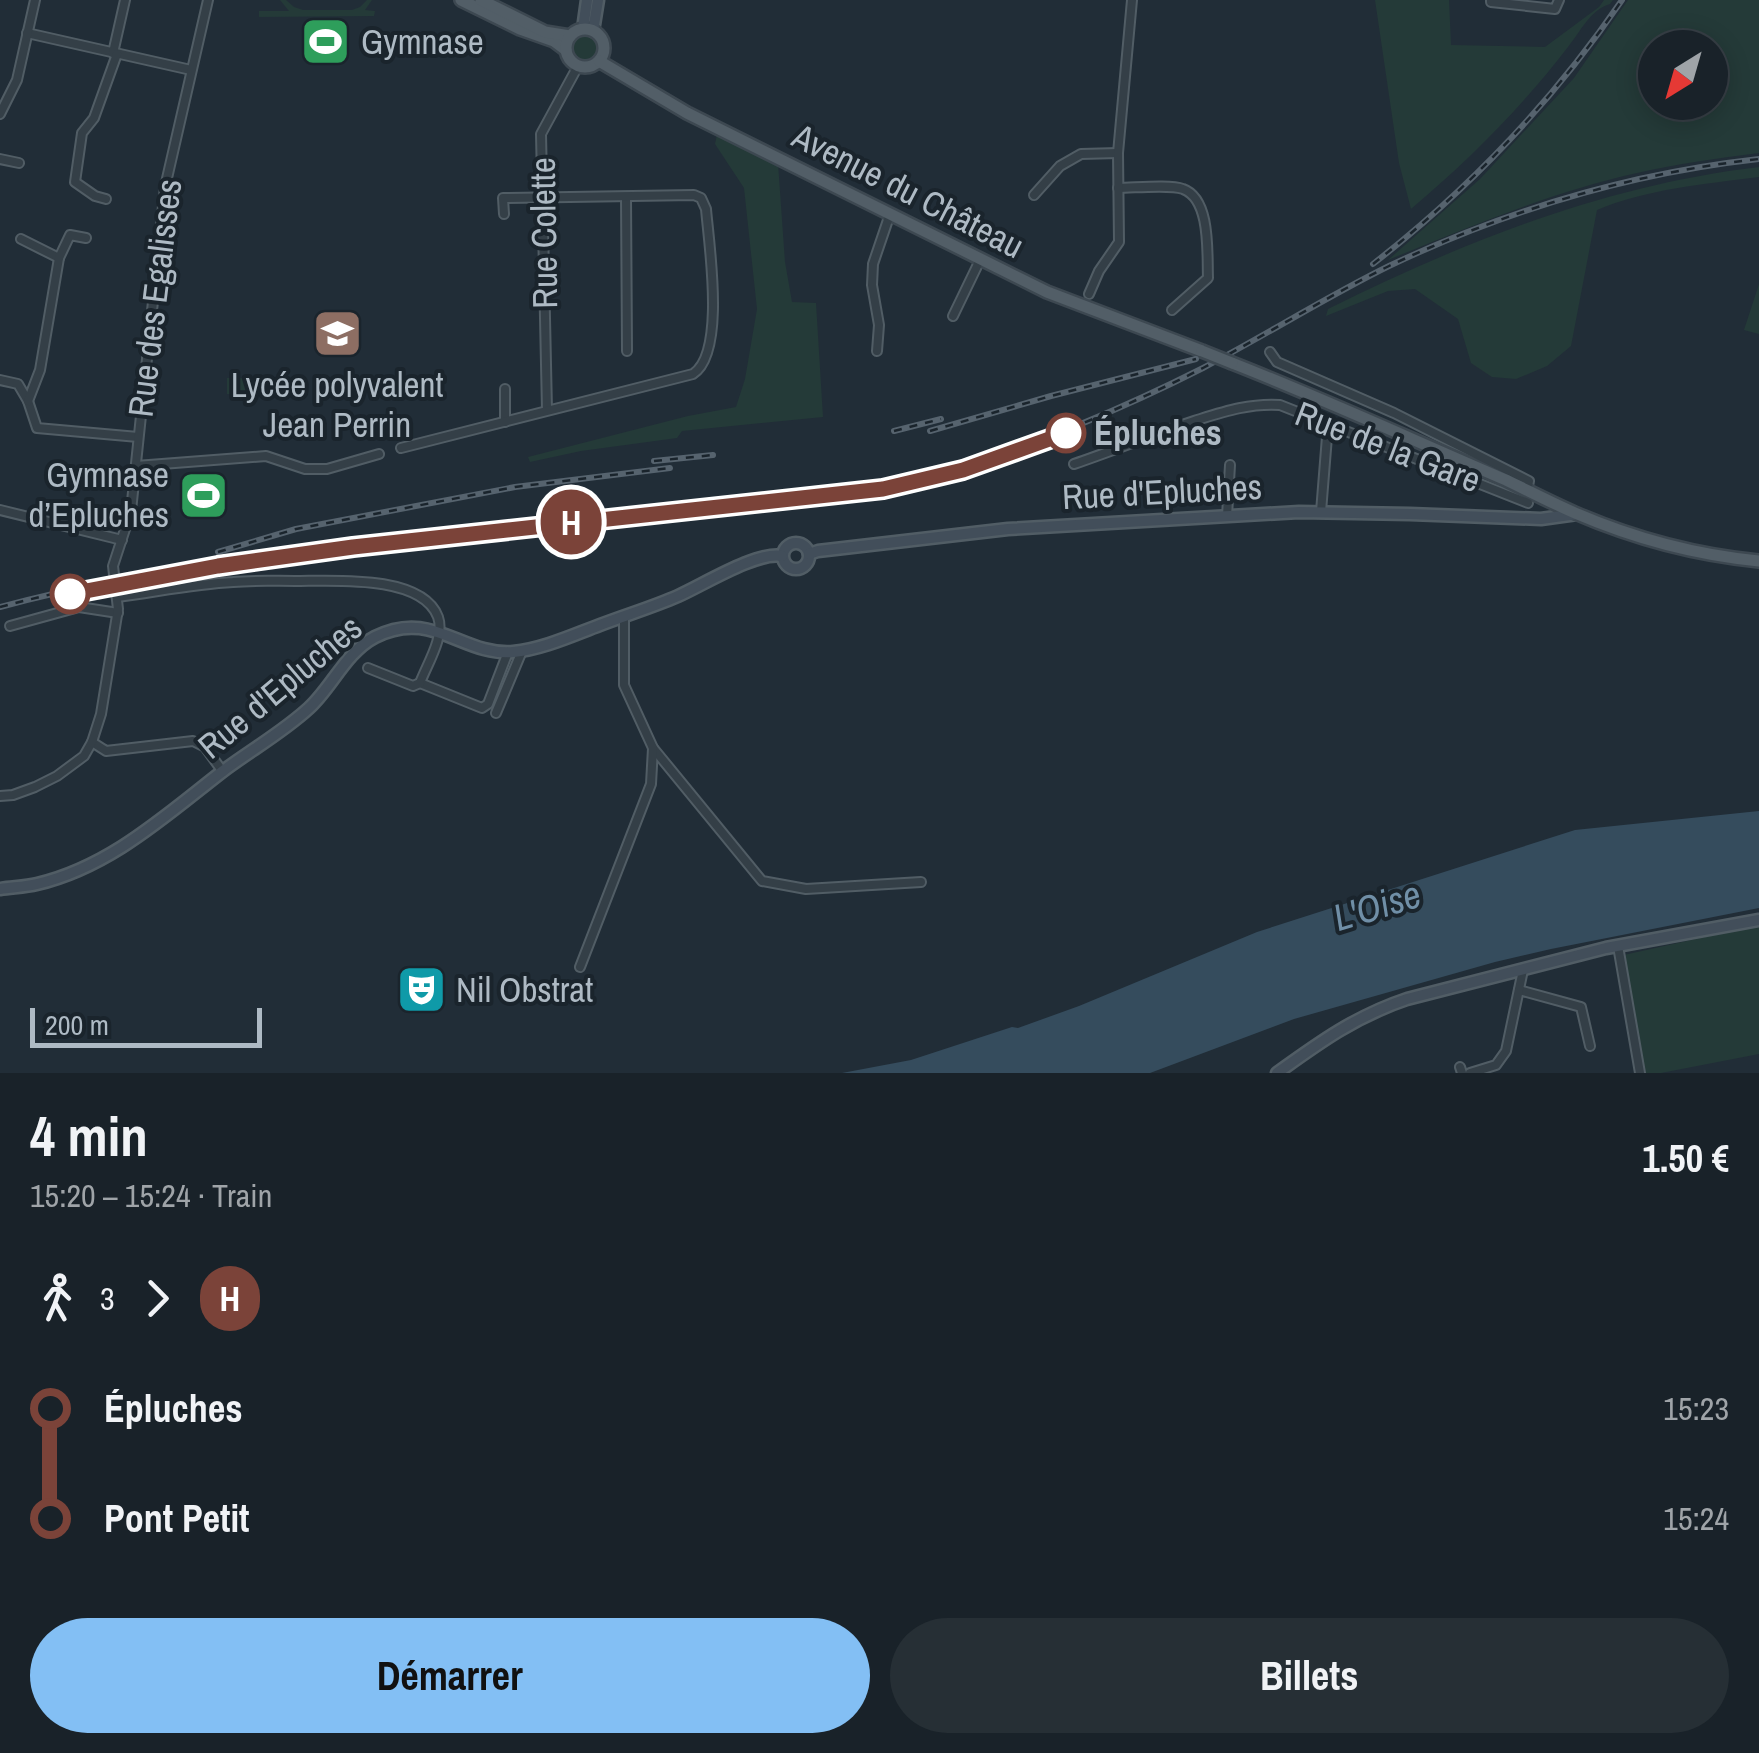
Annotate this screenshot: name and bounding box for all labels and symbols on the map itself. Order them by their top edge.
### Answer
sports icon: Gymnase [300,16,352,68]
place label: Gymnase [361,18,484,65]
north arrow [1638,30,1728,120]
street label: Avenue du Château [784,112,1032,269]
street label: Rue Colette [519,157,568,309]
street label: Rue des Egalisses [117,176,192,420]
school or university icon: Lycée polyvalent Jean Perrin [311,307,363,359]
place label: Lycée polyvalent Jean Perrin [231,361,443,448]
street label: Rue de la Gare [1289,390,1487,503]
place label: Épluches [1094,409,1222,456]
marker: Épluches [1047,414,1085,452]
place label: Gymnase d’Epluches [29,451,169,538]
street label: Rue d'Epluches [1061,463,1263,520]
sports icon: Gymnase d’Epluches [178,469,230,521]
line badge: H [538,490,604,554]
unlabelled marker [51,575,89,613]
street label: Rue d'Epluches [188,604,371,769]
water label: L'Oise [1327,868,1427,943]
theatre icon: Nil Obstrat [395,964,447,1016]
place label: Nil Obstrat [456,966,593,1013]
scale bar [30,1003,262,1048]

